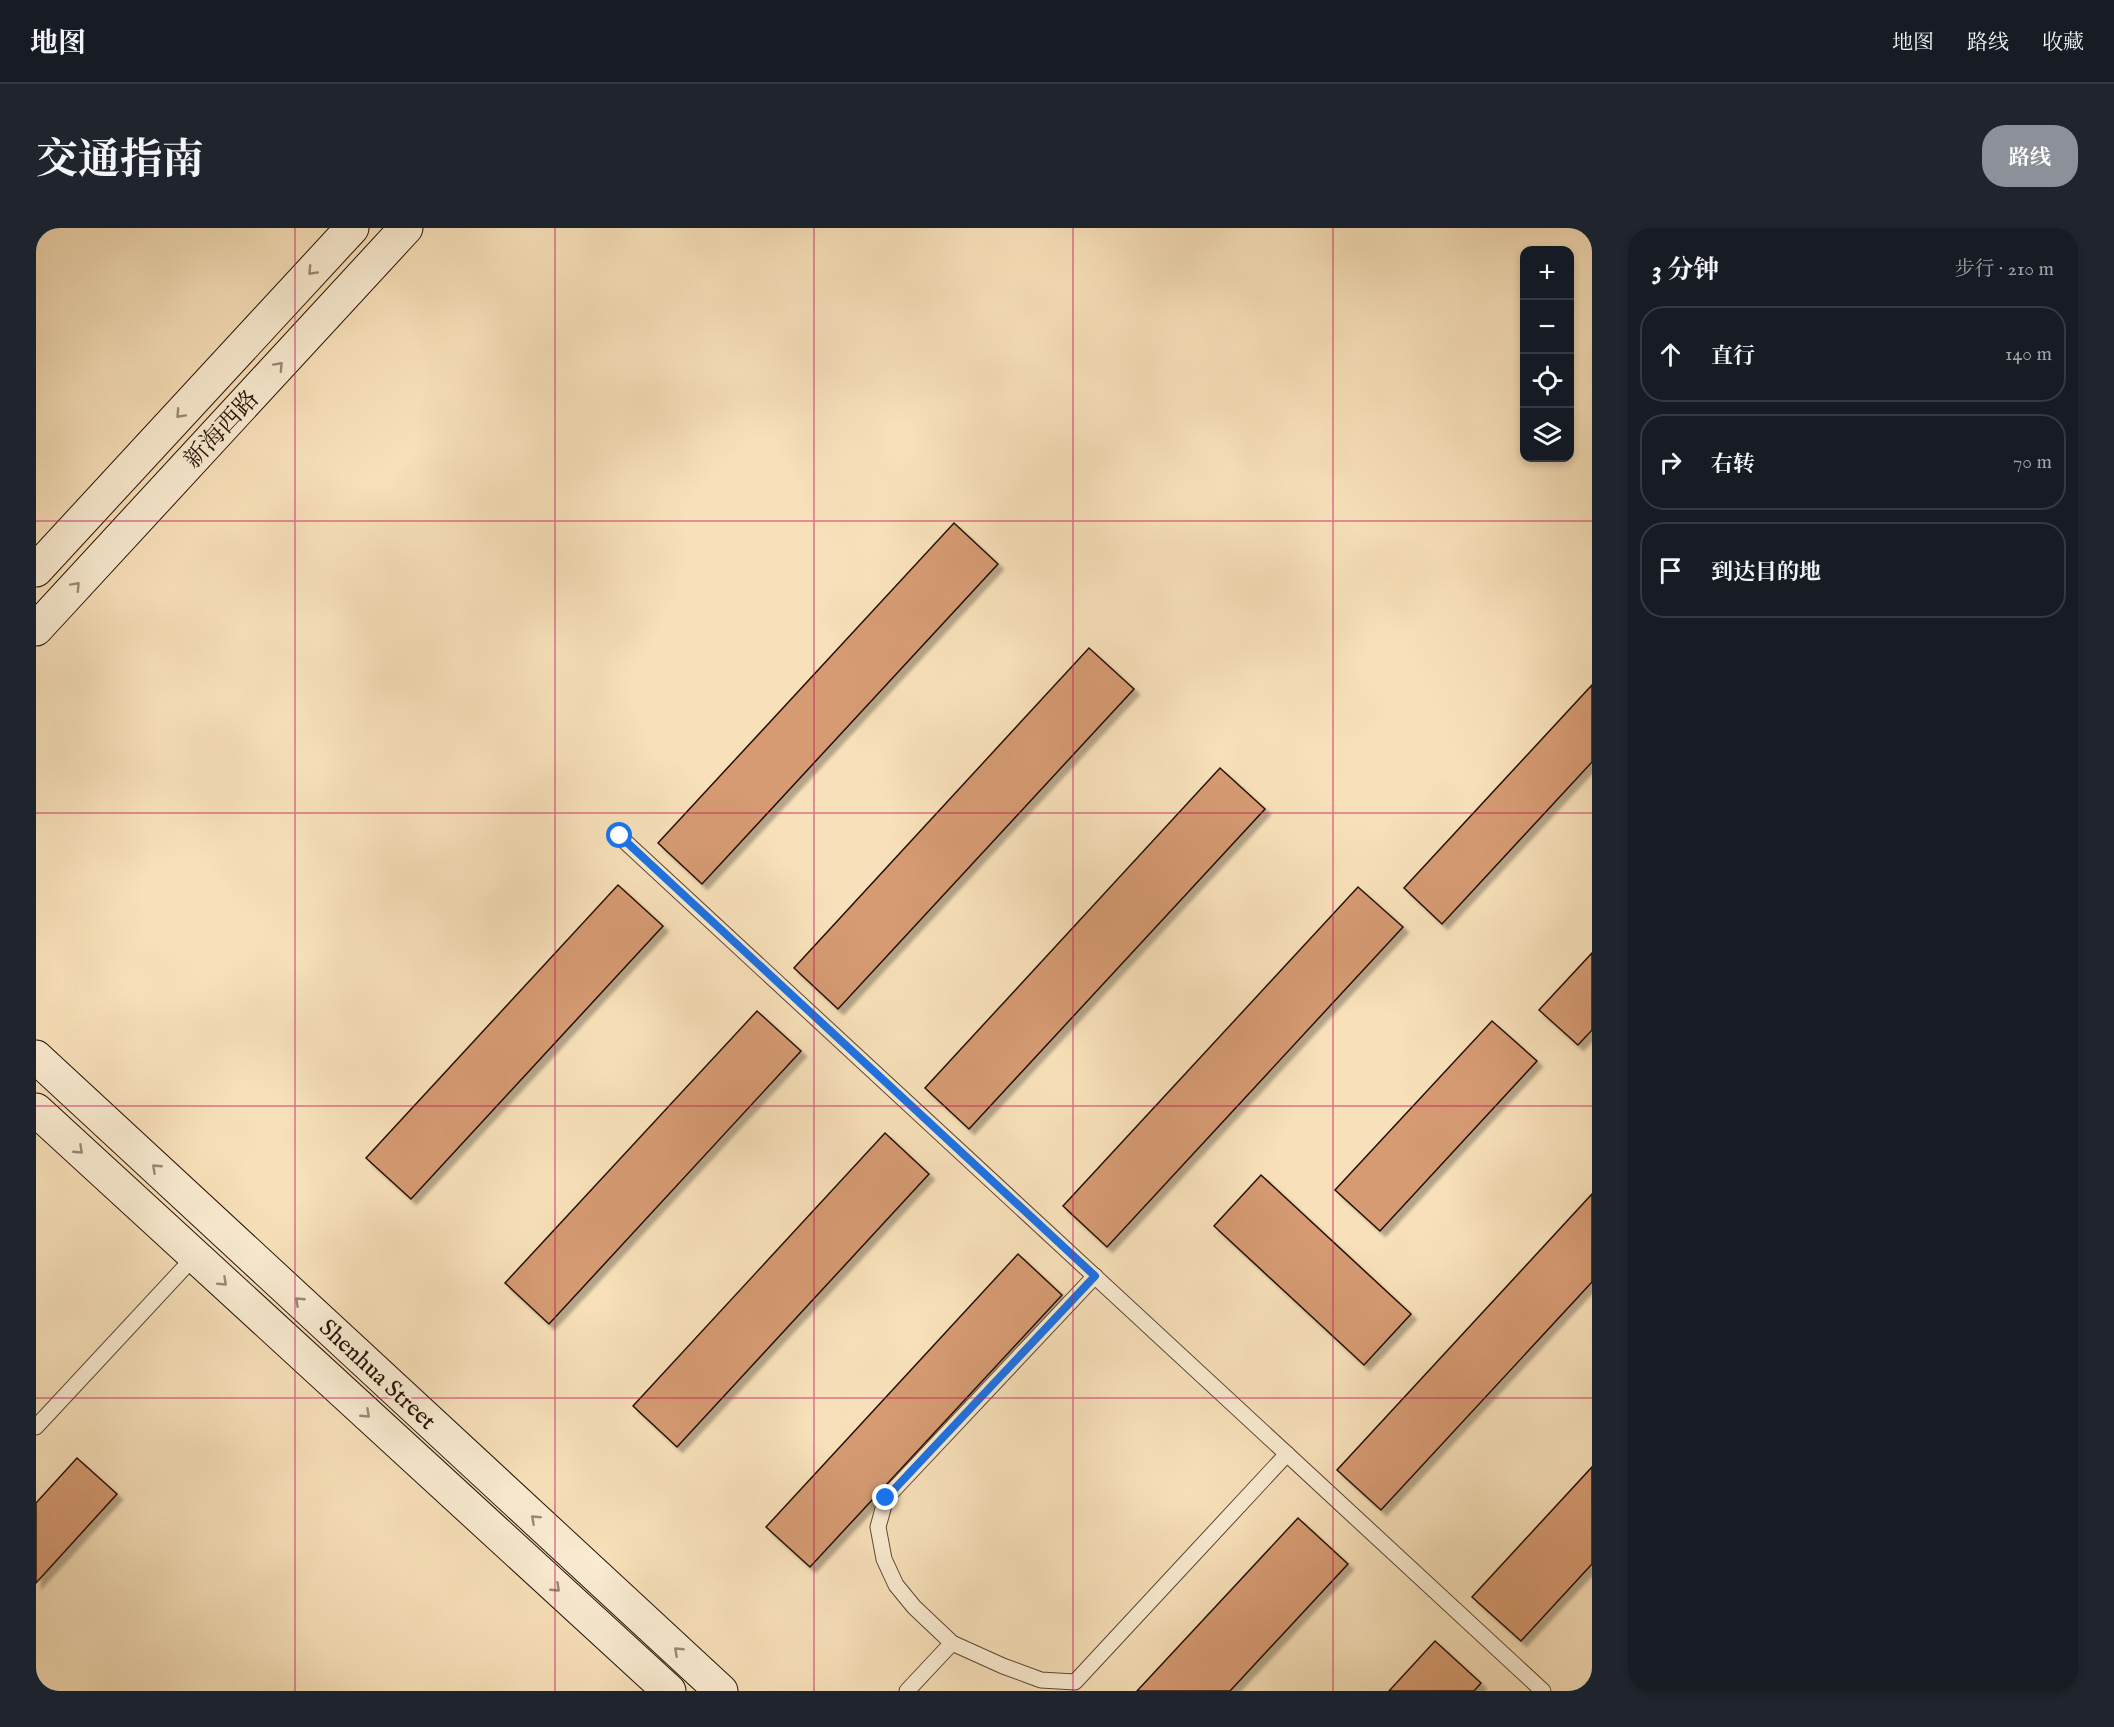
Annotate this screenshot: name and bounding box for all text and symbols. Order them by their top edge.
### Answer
text: 地图 [30,27,86,62]
text: 地图 [1892,30,1934,57]
text: 路线 [1967,30,2009,57]
text: 收藏 [2042,30,2084,57]
button: 路线 [1982,125,2078,187]
text: 交通指南 [36,135,204,188]
map controls [1520,246,1574,462]
button: + [1520,246,1574,300]
text: 3 分钟 [1652,254,1719,287]
text: 步行 · 210 m [1954,257,2054,282]
one-way arrow [309,264,320,275]
button: − [1520,300,1574,354]
icon: ahead [1654,338,1687,371]
text: 140 m [2005,342,2052,367]
text: 直行 [1711,343,1755,371]
button: locate [1520,354,1574,408]
one-way arrow [272,362,283,372]
street label: 新海西路 [178,384,266,476]
one-way arrow [176,407,187,418]
button: layers [1520,408,1574,462]
icon: right [1654,446,1687,479]
text: 70 m [2013,450,2052,475]
text: 右转 [1711,451,1755,479]
icon: arrive [1654,554,1687,587]
text: 到达目的地 [1711,559,1821,587]
one-way arrow [69,582,80,593]
route start [606,822,632,848]
one-way arrow [72,1143,83,1154]
one-way arrow [152,1165,163,1176]
one-way arrow [216,1275,226,1286]
one-way arrow [296,1297,306,1308]
street label: Shenhua Street [312,1313,442,1437]
one-way arrow [360,1407,370,1418]
route end [872,1484,898,1510]
one-way arrow [531,1515,542,1526]
one-way arrow [550,1581,560,1592]
one-way arrow [674,1647,685,1658]

